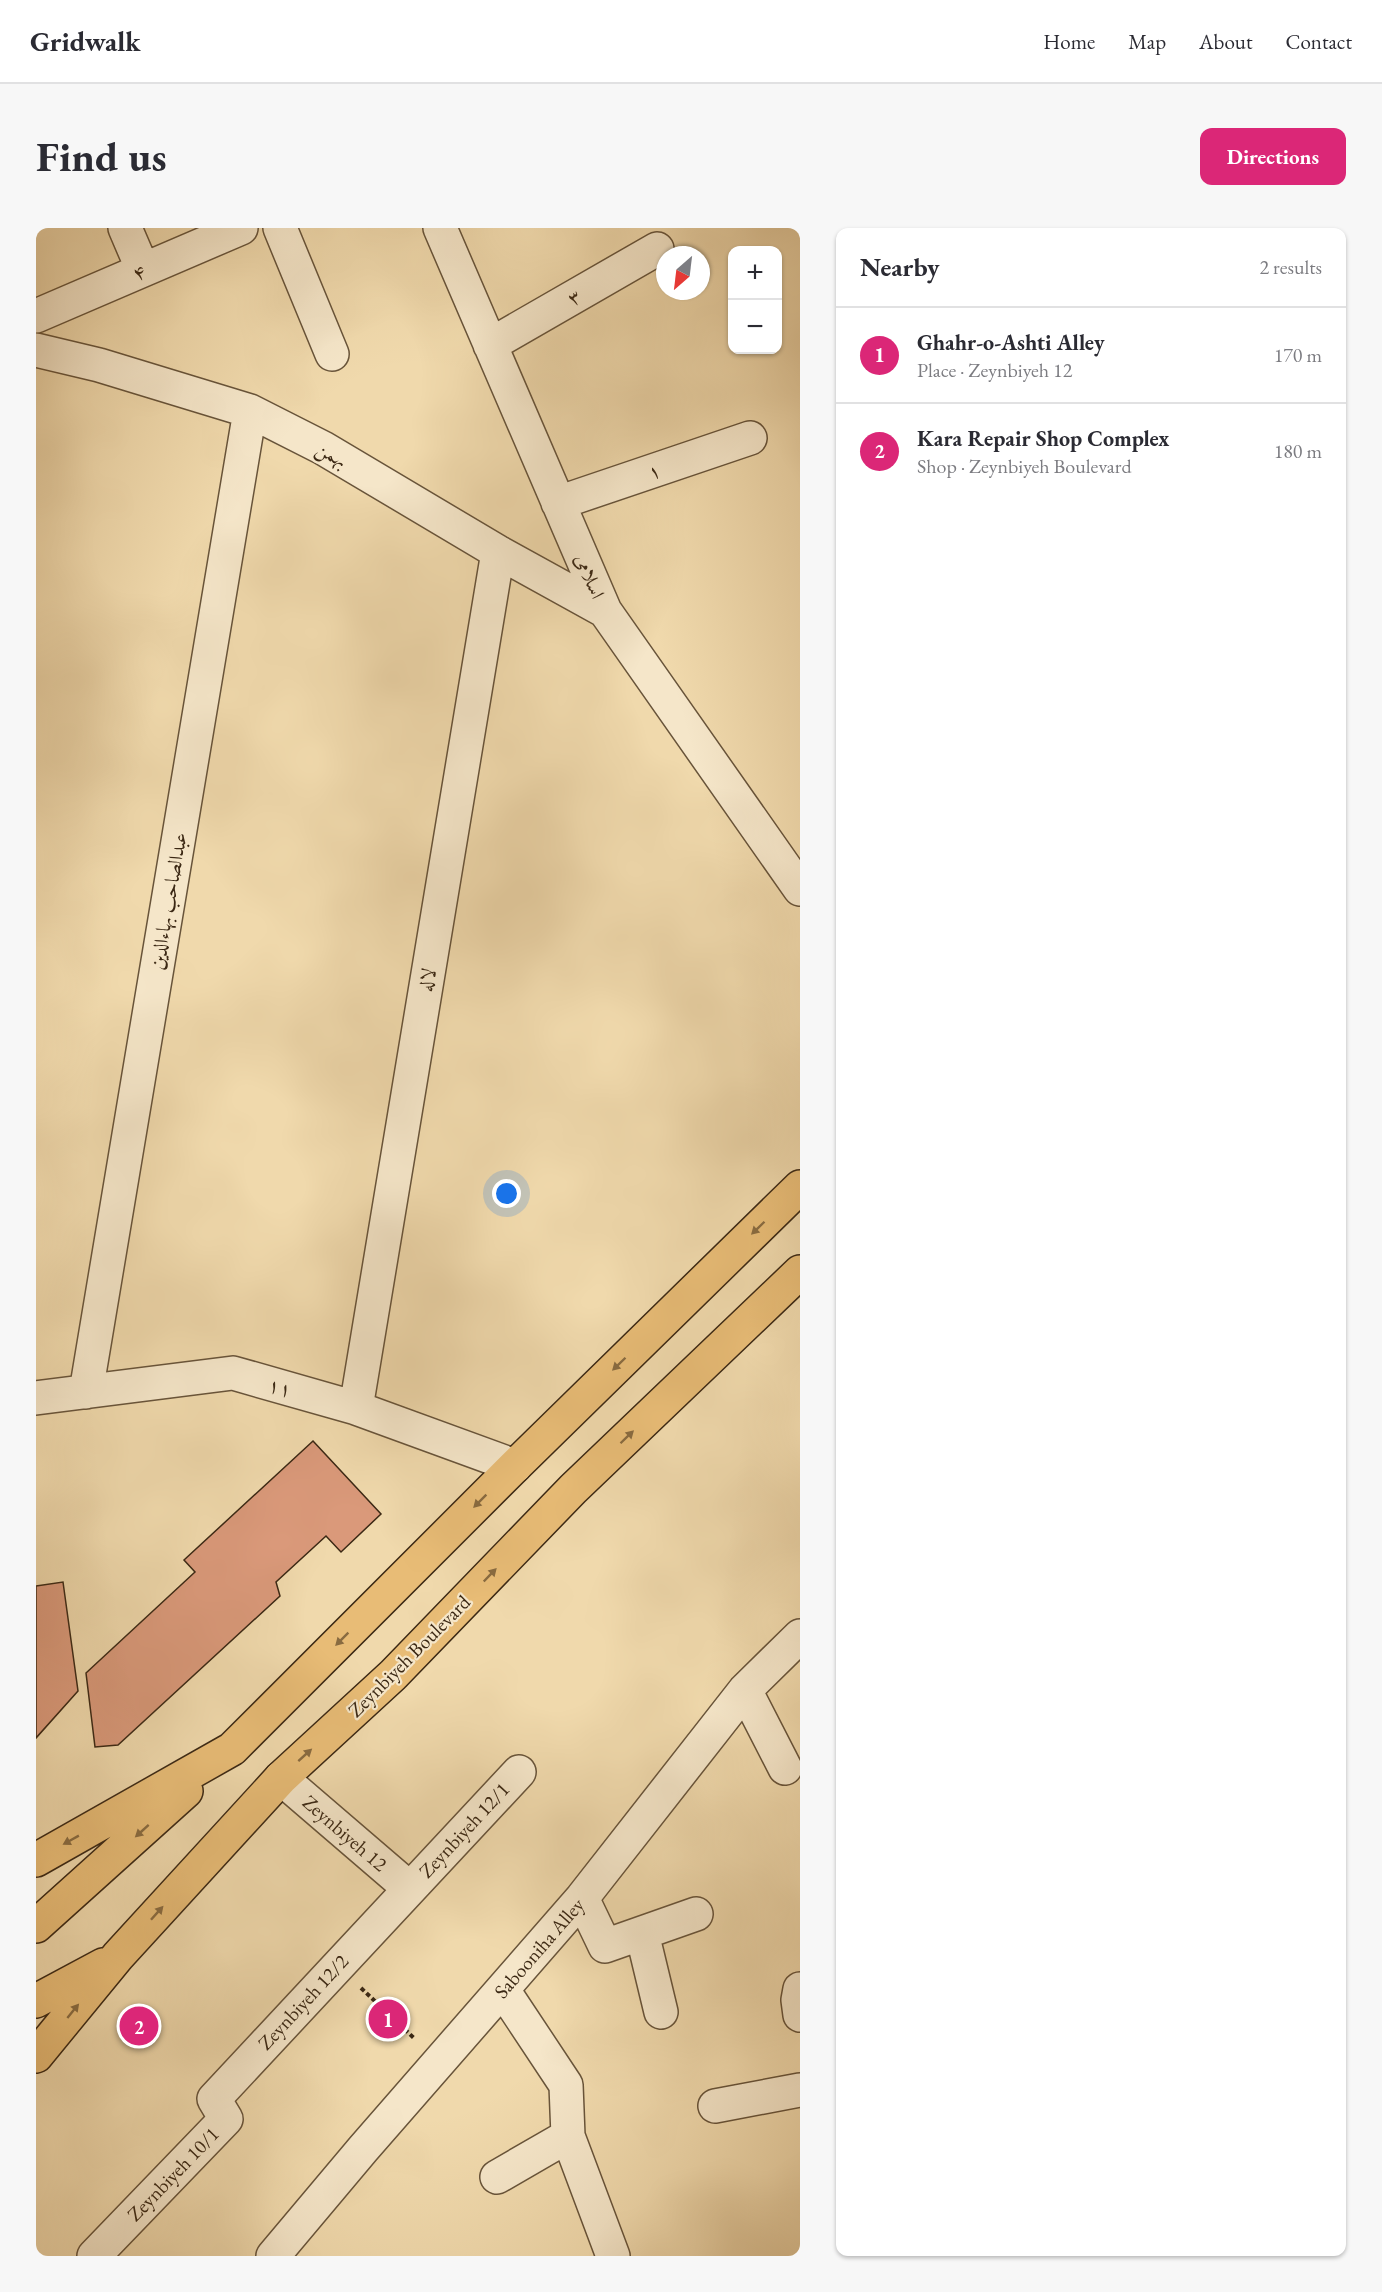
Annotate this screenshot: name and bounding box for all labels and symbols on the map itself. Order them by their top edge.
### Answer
north arrow [656,246,710,300]
street label: ۴ [129,258,149,286]
street label: ۳ [562,283,586,311]
street label: بهمن [311,435,352,474]
street label: ۱ [644,457,664,485]
street label: اسلامی [569,549,611,603]
street label: عبدالصاحب بهاءالدین [143,830,194,972]
street label: لاله [412,966,442,994]
your location [492,1179,521,1208]
one-way arrow [752,1220,766,1234]
one-way arrow [612,1357,626,1371]
street label: ۱۱ [265,1371,295,1403]
one-way arrow [620,1430,635,1444]
one-way arrow [474,1494,488,1508]
one-way arrow [482,1569,496,1583]
street label: Zeynbiyeh Boulevard [342,1589,476,1723]
one-way arrow [336,1632,350,1646]
one-way arrow [297,1749,312,1762]
street label: Zeynbiyeh 12/1 [413,1777,515,1883]
street label: Zeynbiyeh 12 [297,1789,393,1877]
one-way arrow [135,1824,150,1837]
one-way arrow [63,1835,80,1845]
street label: Sabooniha Alley [488,1892,590,2004]
one-way arrow [150,1906,163,1921]
street label: Zeynbiyeh 12/2 [252,1948,354,2055]
pin: 1 [368,1996,408,2042]
one-way arrow [66,2004,79,2019]
pin: 2 [120,2004,158,2048]
street label: Zeynbiyeh 10/1 [121,2121,225,2227]

